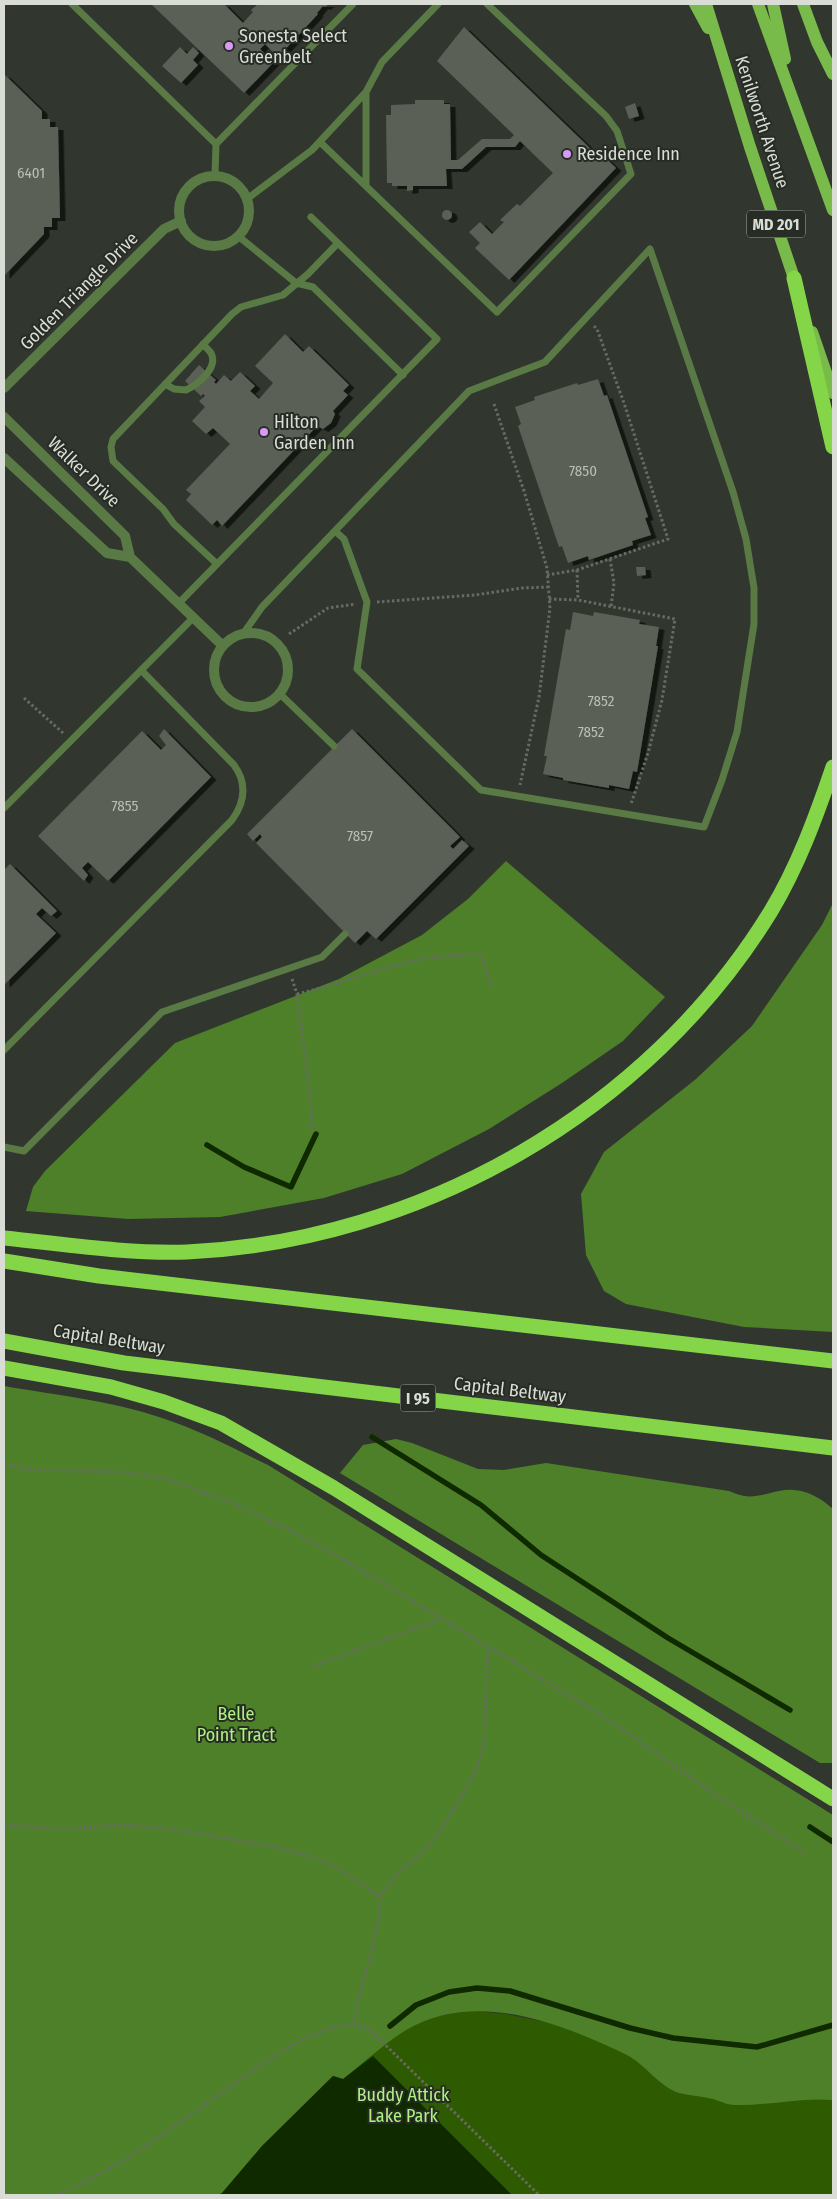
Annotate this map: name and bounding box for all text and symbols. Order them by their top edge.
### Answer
place label: Sonesta Select Greenbelt [239,25,347,68]
marker: Sonesta Select Greenbelt [223,40,235,52]
street label: Kenilworth Avenue [730,53,794,191]
place label: Residence Inn [577,143,680,165]
marker: Residence Inn [561,148,573,160]
house number: 6401 [17,164,45,182]
road number: MD 201 [747,210,805,238]
street label: Golden Triangle Drive [15,227,143,355]
place label: Hilton Garden Inn [274,411,355,454]
marker: Hilton Garden Inn [258,426,270,438]
street label: Walker Drive [43,432,125,512]
house number: 7850 [569,462,597,480]
house number: 7852 [588,692,615,710]
house number: 7852 [578,723,605,741]
house number: 7855 [112,797,139,815]
house number: 7857 [347,827,373,845]
street label: Capital Beltway [52,1319,166,1359]
street label: Capital Beltway [453,1372,567,1408]
road number: I 95 [400,1385,436,1412]
park label: Belle Point Tract [197,1703,275,1746]
park label: Buddy Attick Lake Park [357,2084,450,2127]

